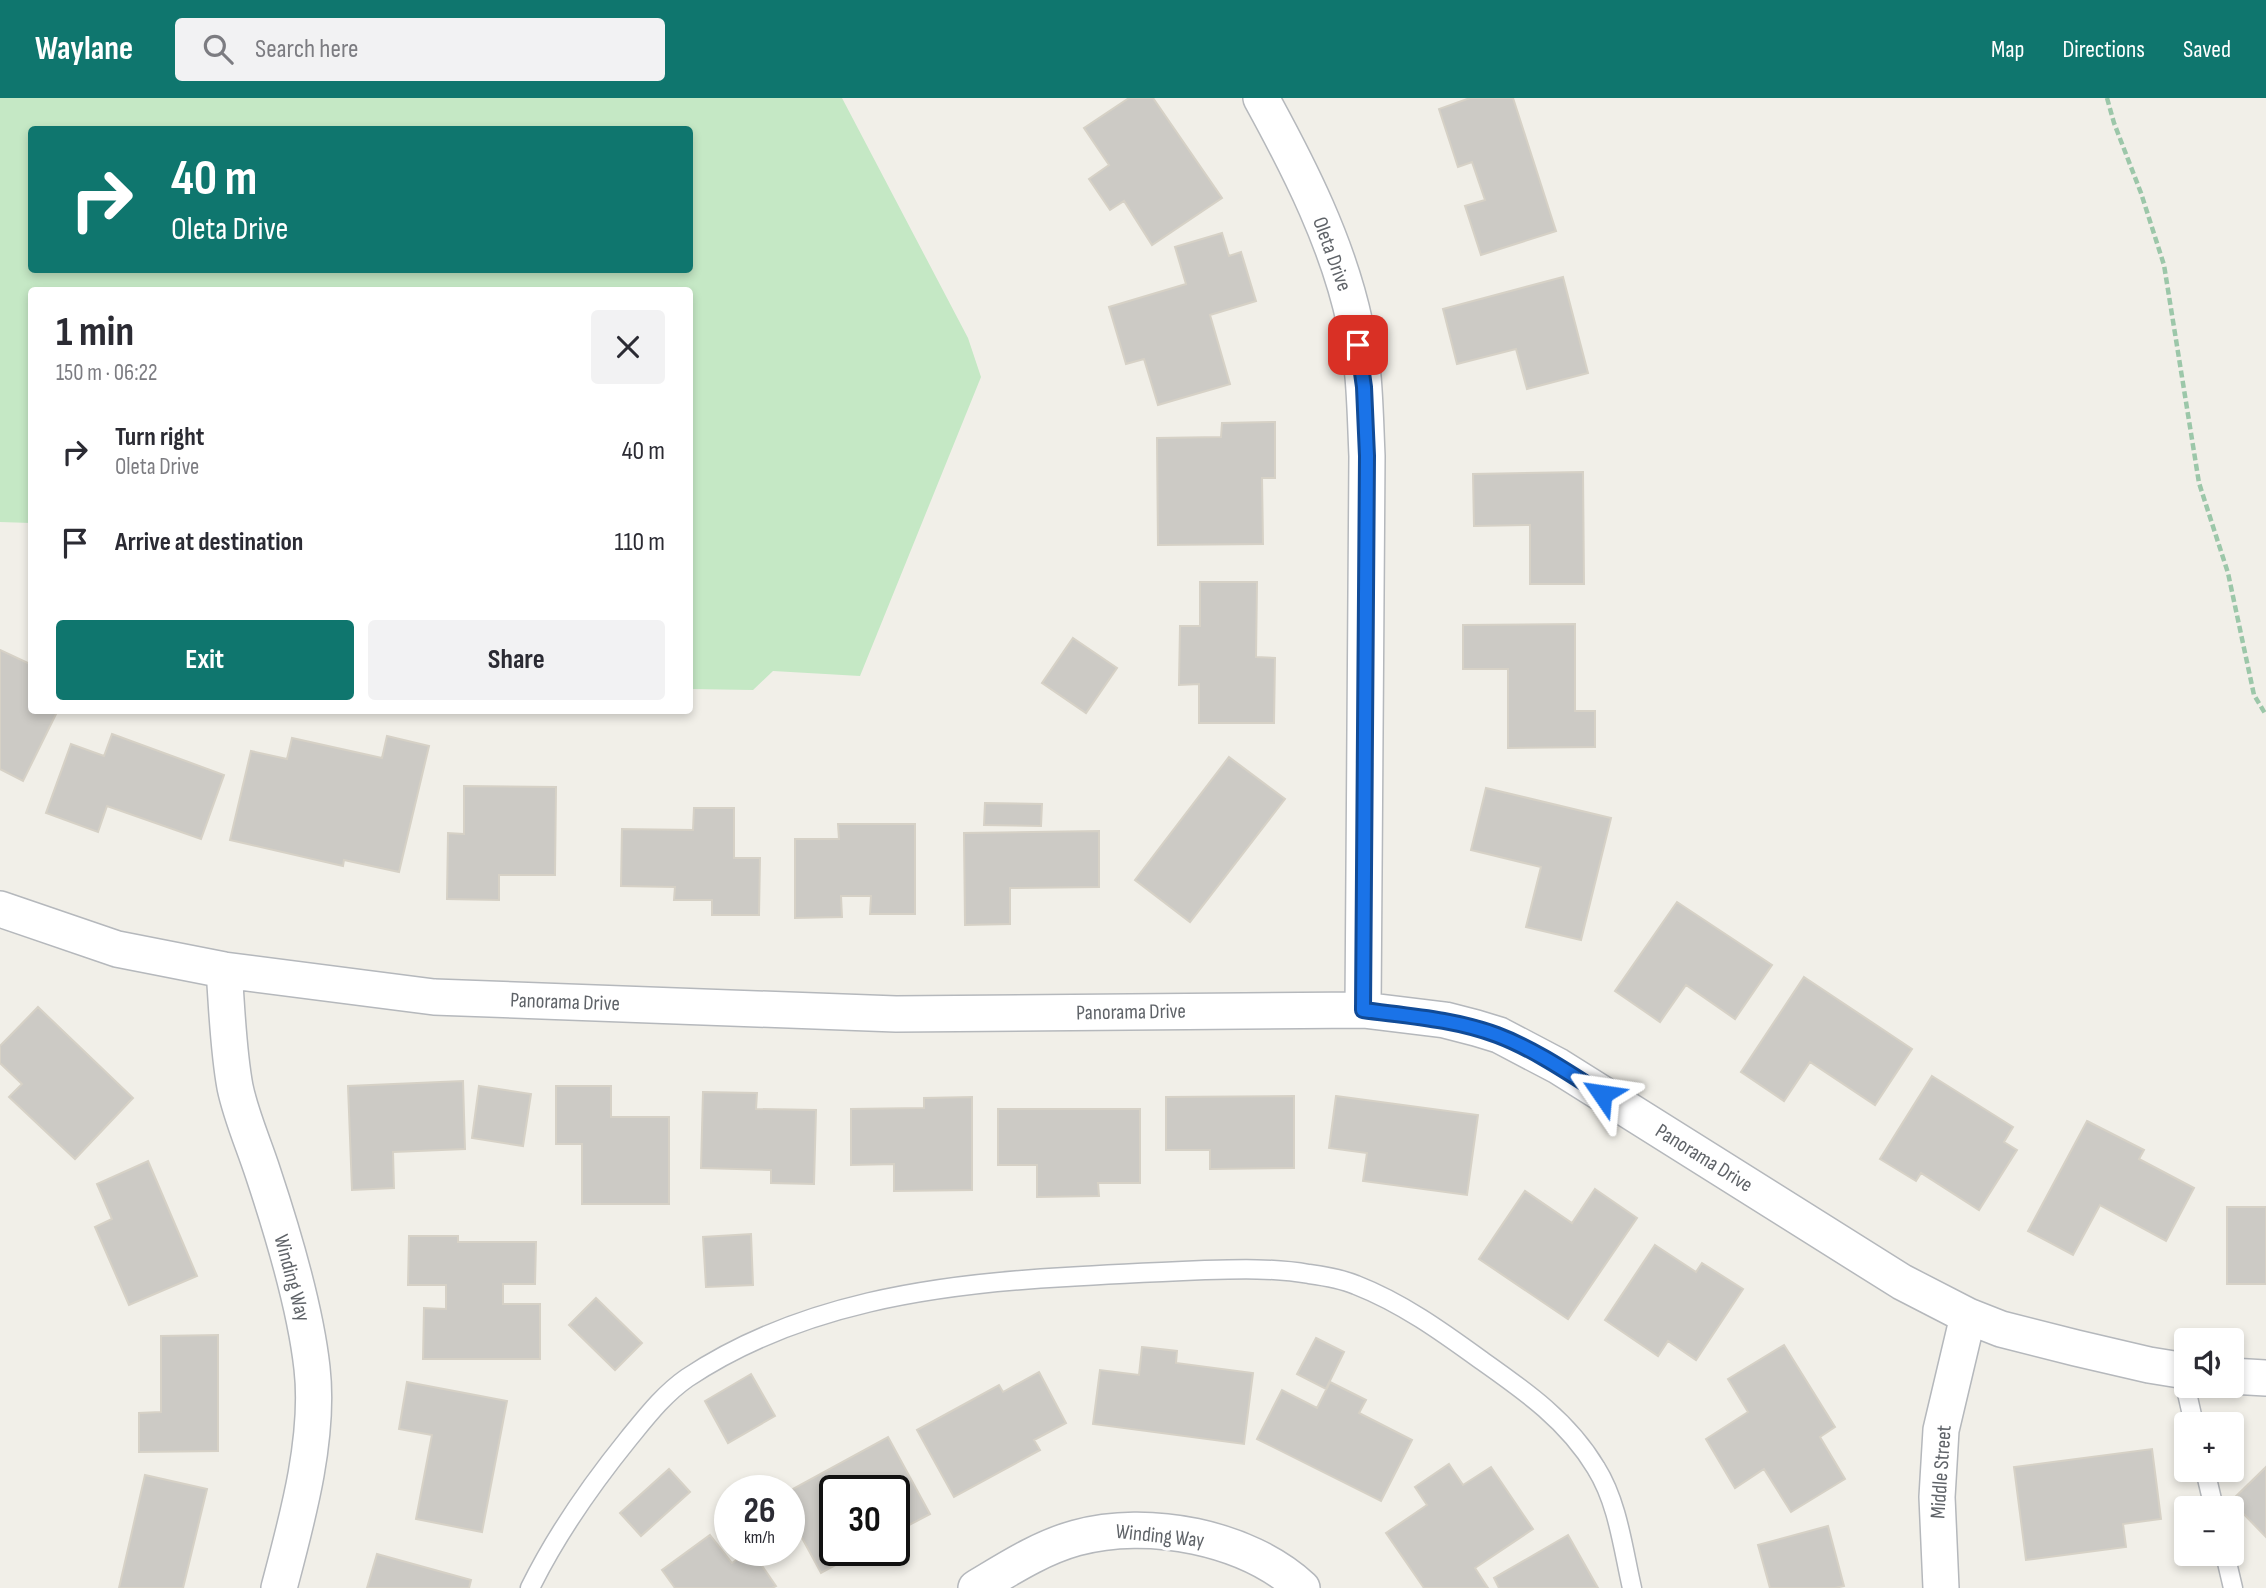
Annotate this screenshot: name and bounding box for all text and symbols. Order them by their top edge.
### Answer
search box [175,18,665,81]
text: Waylane [35,29,133,69]
icon: search [199,30,237,68]
text: Search here [255,34,358,65]
text: Map [1991,35,2024,64]
text: Directions [2062,35,2145,64]
text: Saved [2183,35,2231,64]
text: 40 m [171,150,257,209]
icon: right [56,154,147,245]
text: Oleta Drive [171,210,288,249]
street label: Oleta Drive [1307,214,1357,294]
text: 1 min [56,307,134,358]
button: close [591,310,665,384]
pin [1328,315,1388,375]
icon: arrive [1339,326,1377,364]
text: 150 m · 06:22 [56,359,158,387]
text: Turn right [115,422,204,453]
icon: right [56,433,94,471]
text: 40 m [622,436,665,467]
text: Oleta Drive [115,453,199,481]
icon: arrive [56,524,94,562]
text: Arrive at destination [115,527,303,558]
text: 110 m [614,527,665,558]
button: Exit [56,620,354,700]
button: Share [368,620,665,700]
street label: Panorama Drive [510,988,620,1016]
street label: Panorama Drive [1076,999,1186,1025]
position arrow [1565,1057,1639,1131]
street label: Panorama Drive [1651,1118,1757,1198]
street label: Winding Way [268,1232,316,1324]
map controls [2174,1328,2244,1566]
button: sound [2174,1328,2244,1398]
button: + [2174,1412,2244,1482]
street label: Middle Street [1925,1424,1957,1520]
speed limit sign: 30 [819,1475,910,1566]
text: 26 [744,1490,775,1533]
button: − [2174,1496,2244,1566]
street label: Winding Way [1114,1519,1206,1553]
text: km/h [744,1527,775,1548]

